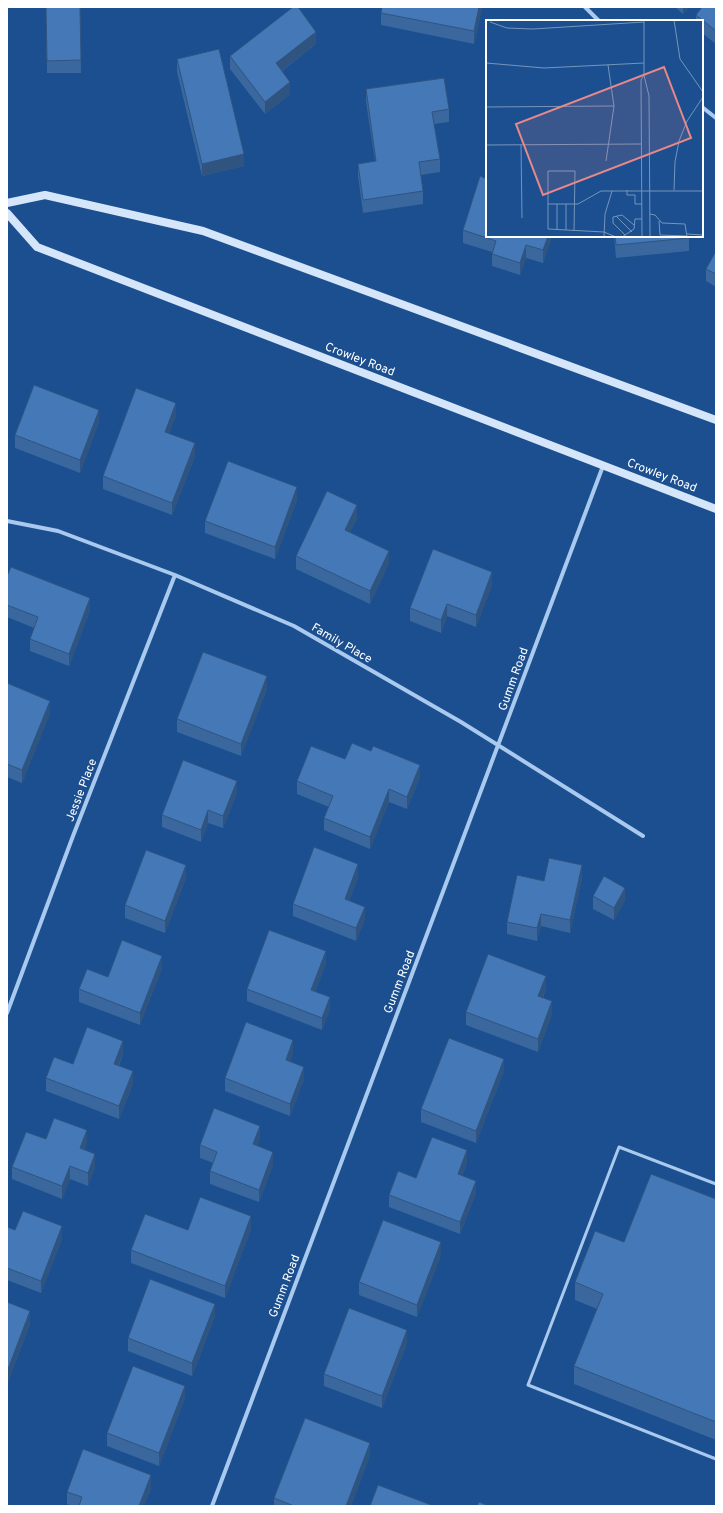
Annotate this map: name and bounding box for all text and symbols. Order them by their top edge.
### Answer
inset map [486,20,703,237]
street label: Crowley Road [322,339,397,381]
street label: Crowley Road [624,455,699,497]
street label: Family Place [308,620,375,668]
street label: Gumm Road [495,646,533,713]
street label: Jessie Place [63,757,101,824]
street label: Gumm Road [381,949,419,1016]
street label: Gumm Road [266,1253,304,1320]

